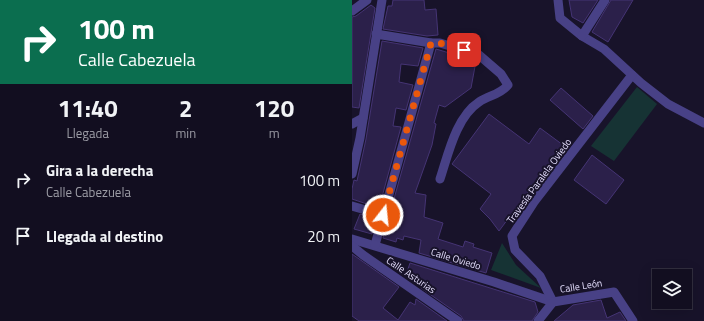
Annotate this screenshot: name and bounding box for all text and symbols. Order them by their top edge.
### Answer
text: 100 m [78,7,155,50]
icon: right [12,16,64,68]
pin [447,33,481,67]
icon: arrive [453,39,475,61]
text: Calle Cabezuela [78,46,196,73]
text: 11:40 [58,90,118,126]
text: 2 [179,90,193,126]
text: 120 [254,90,294,126]
text: Llegada [67,123,109,143]
text: min [175,123,196,143]
text: m [269,123,280,143]
street label: Travesía Paralela Oviedo [503,135,575,227]
text: Gira a la derecha [46,159,153,182]
icon: right [12,169,34,191]
text: 100 m [299,169,340,192]
text: Calle Cabezuela [46,182,131,202]
position arrow [362,194,404,236]
icon: arrive [12,225,34,247]
text: Llegada al destino [46,225,163,248]
text: 20 m [307,225,340,248]
street label: Calle Oviedo [429,244,483,274]
street label: Calle Asturias [383,253,439,297]
map controls [652,269,692,309]
button: layers [652,269,692,309]
street label: Calle León [559,275,603,297]

